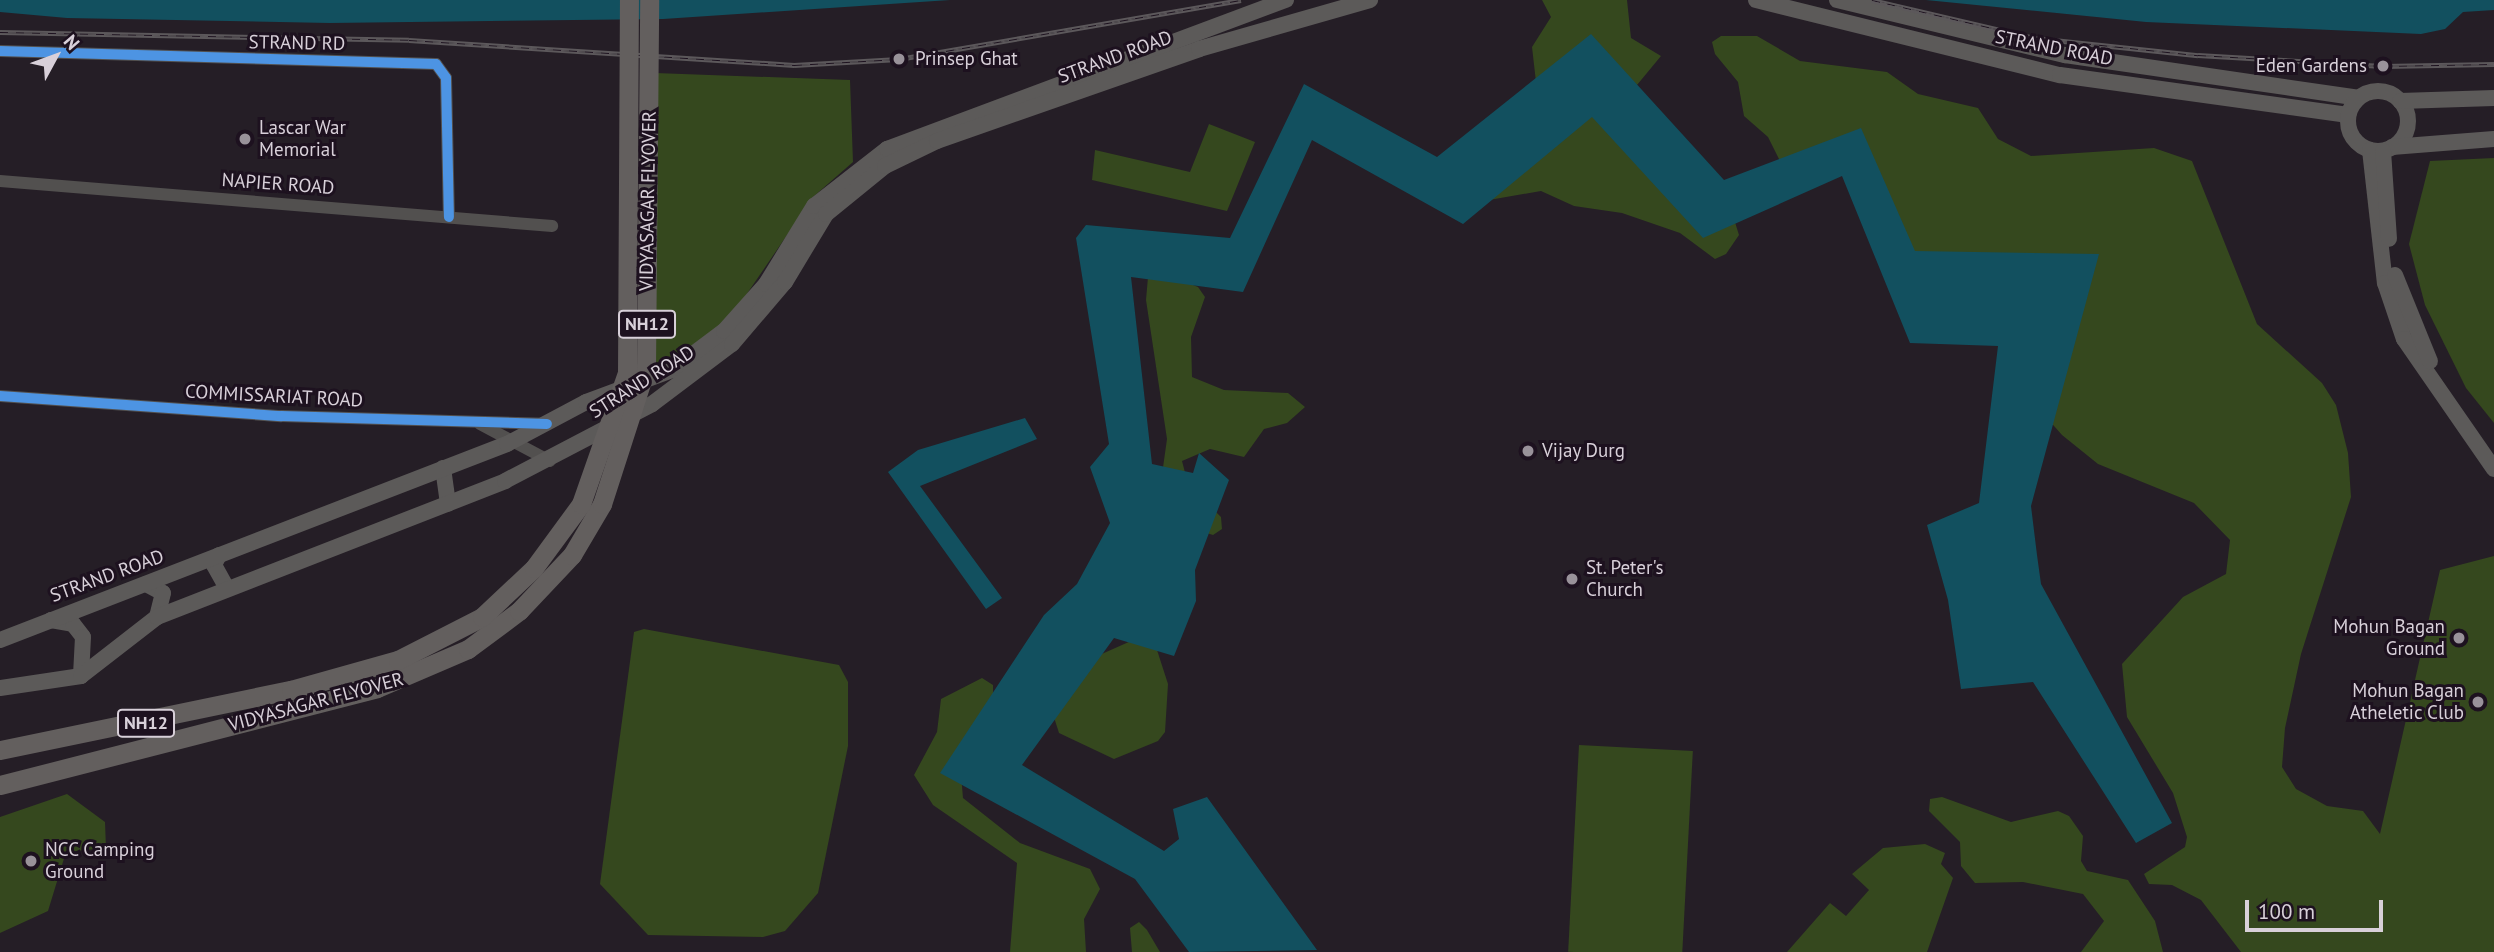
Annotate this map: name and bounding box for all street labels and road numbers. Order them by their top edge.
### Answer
street label: STRAND ROAD [1993,25,2115,71]
street label: STRAND ROAD [1055,26,1175,88]
street label: STRAND RD [249,31,345,55]
street label: VIDYASAGAR FLYOVER [635,111,661,291]
street label: NAPIER ROAD [221,169,335,199]
road number: NH12 [617,310,677,338]
street label: STRAND ROAD [585,341,699,423]
street label: COMMISSARIAT ROAD [184,380,364,412]
street label: STRAND ROAD [47,545,167,607]
street label: VIDYASAGAR FLYOVER [226,668,406,736]
road number: NH12 [116,708,176,738]

